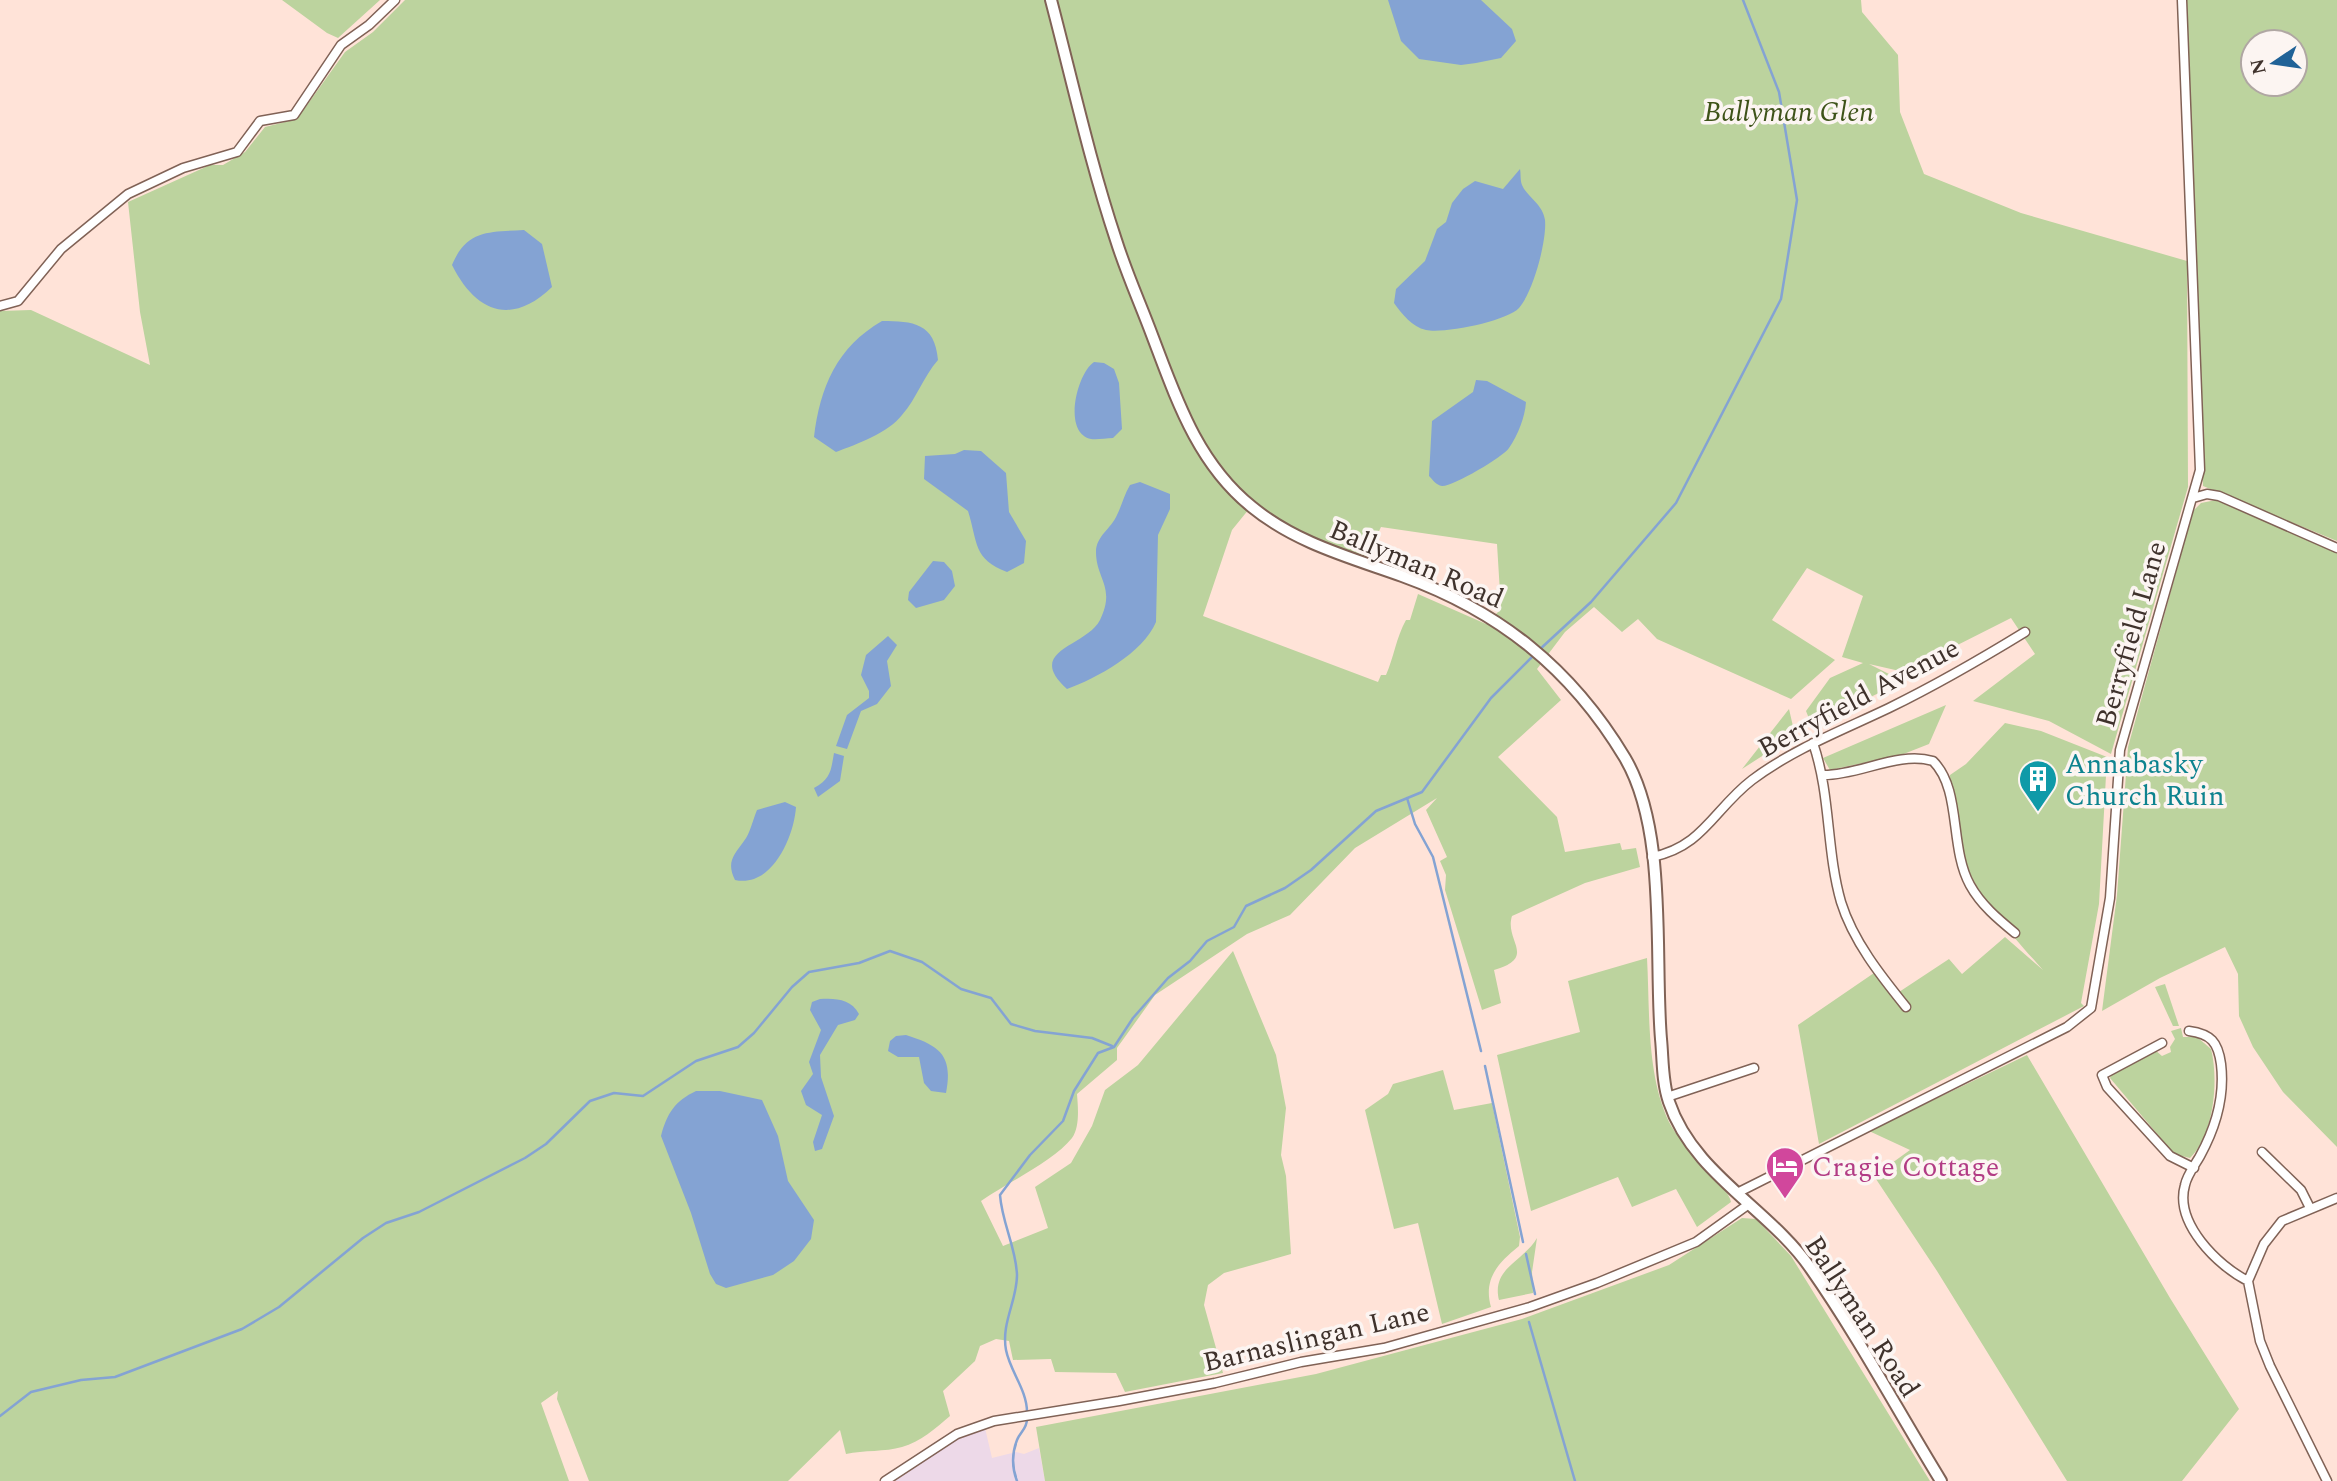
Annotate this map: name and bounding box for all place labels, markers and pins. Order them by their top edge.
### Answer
place label: Annabasky Church Ruin [2065,743,2224,818]
building icon: Annabasky Church Ruin [2017,758,2059,813]
hotel icon: Cragie Cottage [1764,1145,1806,1200]
place label: Cragie Cottage [1812,1146,1999,1189]

